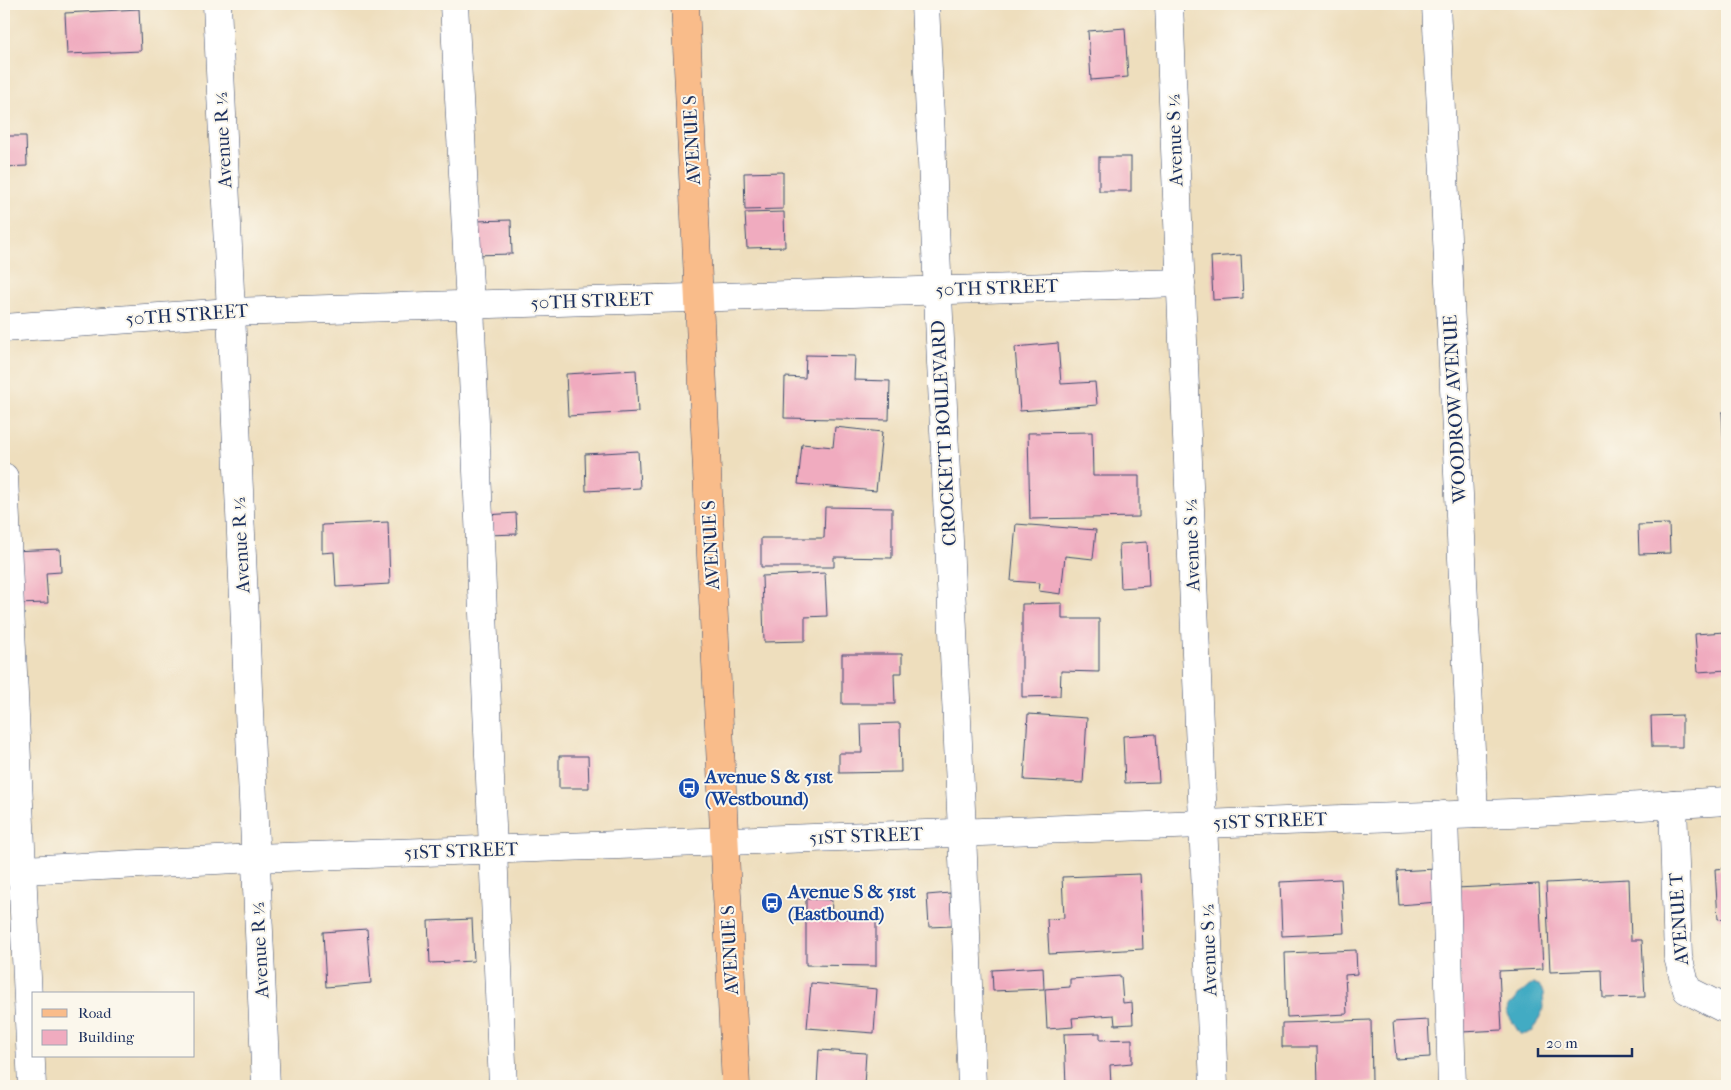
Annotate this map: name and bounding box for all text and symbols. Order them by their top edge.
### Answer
street label: Avenue R ½ [209,91,237,190]
street label: Avenue S ½ [1162,93,1188,188]
street label: AVENUE S [679,94,705,186]
street label: 50TH STREET [935,275,1059,301]
street label: 50TH STREET [530,288,654,314]
street label: 50TH STREET [125,300,249,330]
street label: WOODROW AVENUE [1439,314,1471,505]
street label: CROCKETT BOULEVARD [927,319,961,547]
street label: Avenue R ½ [227,496,255,595]
street label: Avenue S ½ [1179,498,1205,593]
street label: AVENUE S [698,499,724,591]
place label: Avenue S & 51st (Westbound) [704,766,833,810]
bus stop icon: Avenue S & 51st (Westbound) [677,776,701,800]
street label: 51ST STREET [1213,808,1328,834]
street label: 51ST STREET [809,823,924,849]
street label: 51ST STREET [404,838,519,864]
street label: AVENUE T [1665,872,1693,967]
place label: Avenue S & 51st (Eastbound) [787,881,916,925]
bus stop icon: Avenue S & 51st (Eastbound) [760,891,784,915]
street label: Avenue R ½ [246,901,274,1000]
street label: Avenue S ½ [1196,903,1222,998]
street label: AVENUE S [717,904,743,996]
legend [32,992,195,1058]
text: Road [78,1004,112,1022]
scale bar [1538,1025,1632,1057]
text: Building [78,1028,135,1046]
text: 20 m [1546,1034,1578,1052]

